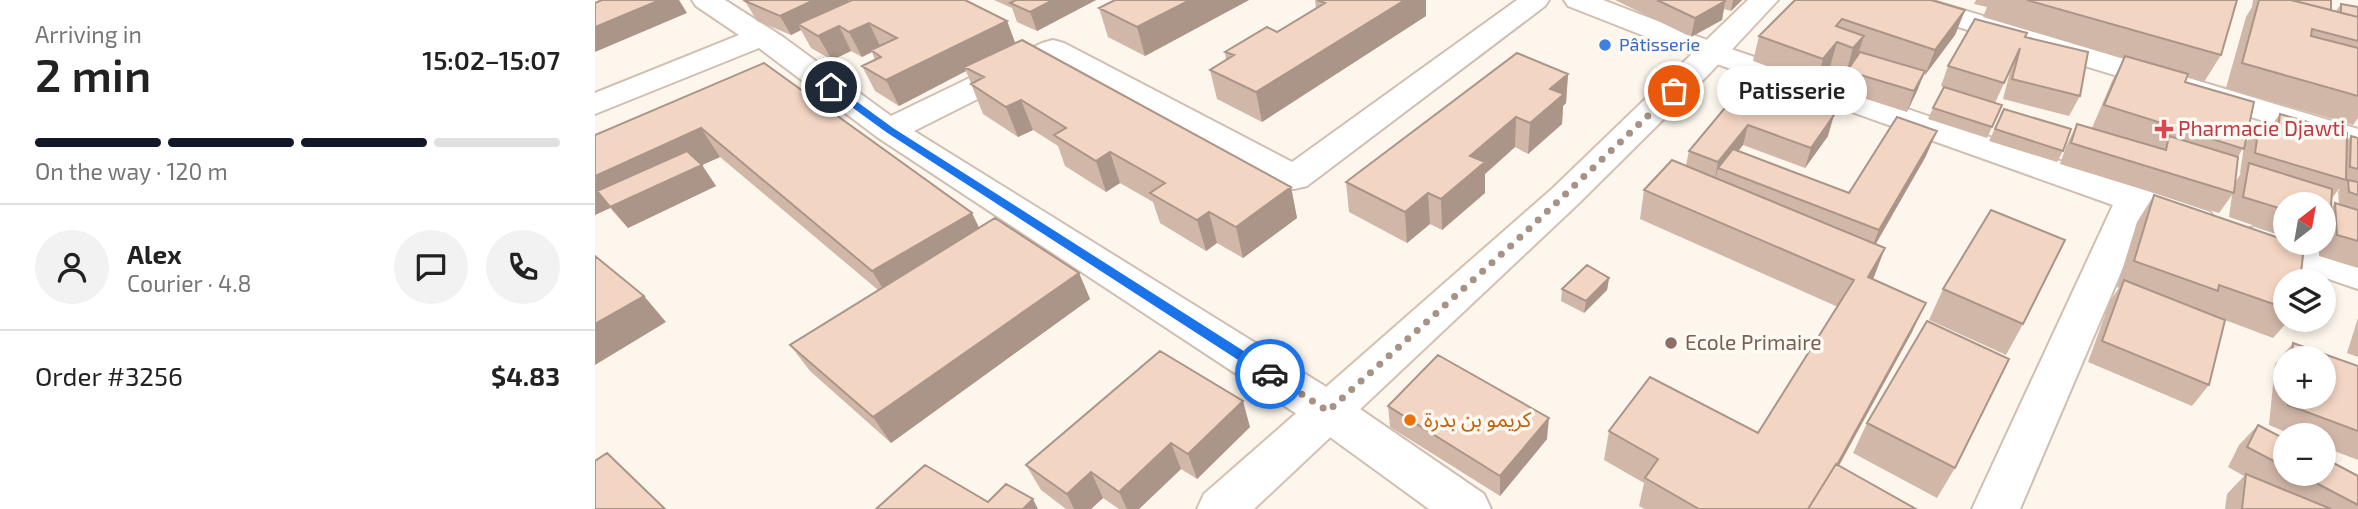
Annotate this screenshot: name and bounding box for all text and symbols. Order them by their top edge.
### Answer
text: Arriving in [35,20,142,48]
place label: Pâtisserie [1619,33,1700,55]
marker: Pâtisserie [1597,37,1613,53]
text: 15:02–15:07 [422,44,560,75]
text: 2 min [35,46,151,101]
pin [801,57,861,117]
pin [1644,61,1704,121]
callout: Patisserie [1716,66,1867,116]
icon: home [812,68,850,106]
icon: bag [1655,72,1693,110]
text: Patisserie [1739,76,1845,104]
place label: Pharmacie Djawti [2178,115,2345,141]
marker: Pharmacie Djawti [2156,121,2172,137]
text: On the way · 120 m [35,157,228,185]
north arrow [2273,192,2336,256]
map controls [2273,192,2336,486]
button: person [35,230,109,304]
button: chat [394,230,468,304]
button: phone [486,230,560,304]
text: Alex [127,238,182,269]
text: Courier · 4.8 [127,269,251,297]
button: layers [2273,269,2336,332]
place label: Ecole Primaire [1685,329,1822,354]
marker: Ecole Primaire [1663,335,1679,351]
courier [1235,339,1305,409]
button: + [2273,346,2336,409]
icon: car [1251,355,1289,393]
text: Order #3256 [35,360,183,391]
text: $4.83 [491,360,560,391]
place label: كريمو بن بدرة [1424,406,1532,432]
marker: كريمو بن بدرة [1402,412,1418,428]
button: − [2273,423,2336,486]

